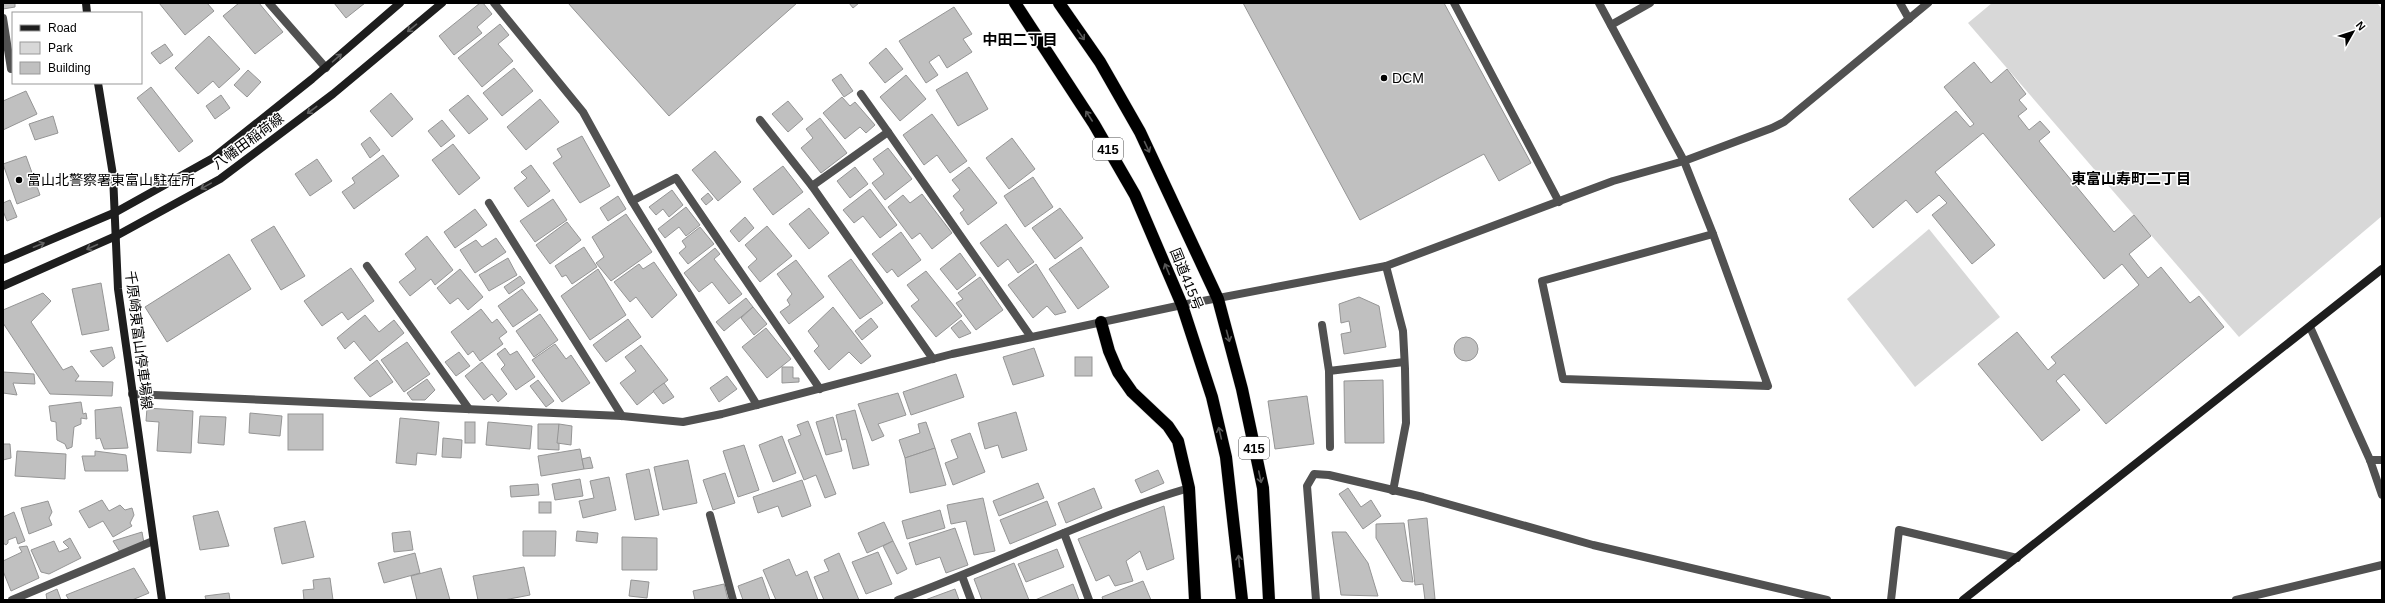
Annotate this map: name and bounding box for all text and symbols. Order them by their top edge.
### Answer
legend [12,12,142,84]
north arrow [2333,12,2373,52]
text: N [2354,19,2368,33]
text: Road [48,21,77,35]
one-way arrow [407,24,418,33]
one-way arrow [1077,29,1085,40]
district label: 中田二丁目 [982,31,1058,48]
text: Park [48,41,74,55]
one-way arrow [332,53,342,63]
text: Building [48,61,91,75]
place label: DCM [1392,70,1424,86]
marker: DCM [1379,73,1389,83]
one-way arrow [306,106,317,115]
street label: 八幡田稲荷線 [209,110,287,172]
one-way arrow [1085,111,1093,122]
road number: 415 [1093,138,1123,160]
one-way arrow [1144,140,1151,152]
district label: 東富山寿町二丁目 [2071,170,2191,187]
place label: 富山北警察署東富山駐在所 [27,172,195,188]
marker: 富山北警察署東富山駐在所 [14,175,24,185]
one-way arrow [201,183,213,191]
one-way arrow [33,241,45,248]
one-way arrow [86,244,98,251]
street label: 国道415号 [1167,246,1207,312]
one-way arrow [1163,263,1170,275]
street label: 千原崎東富山停車場線 [123,270,155,410]
one-way arrow [1225,330,1232,343]
one-way arrow [1216,426,1224,439]
road number: 415 [1239,437,1269,459]
one-way arrow [1257,470,1265,483]
one-way arrow [1235,555,1242,568]

